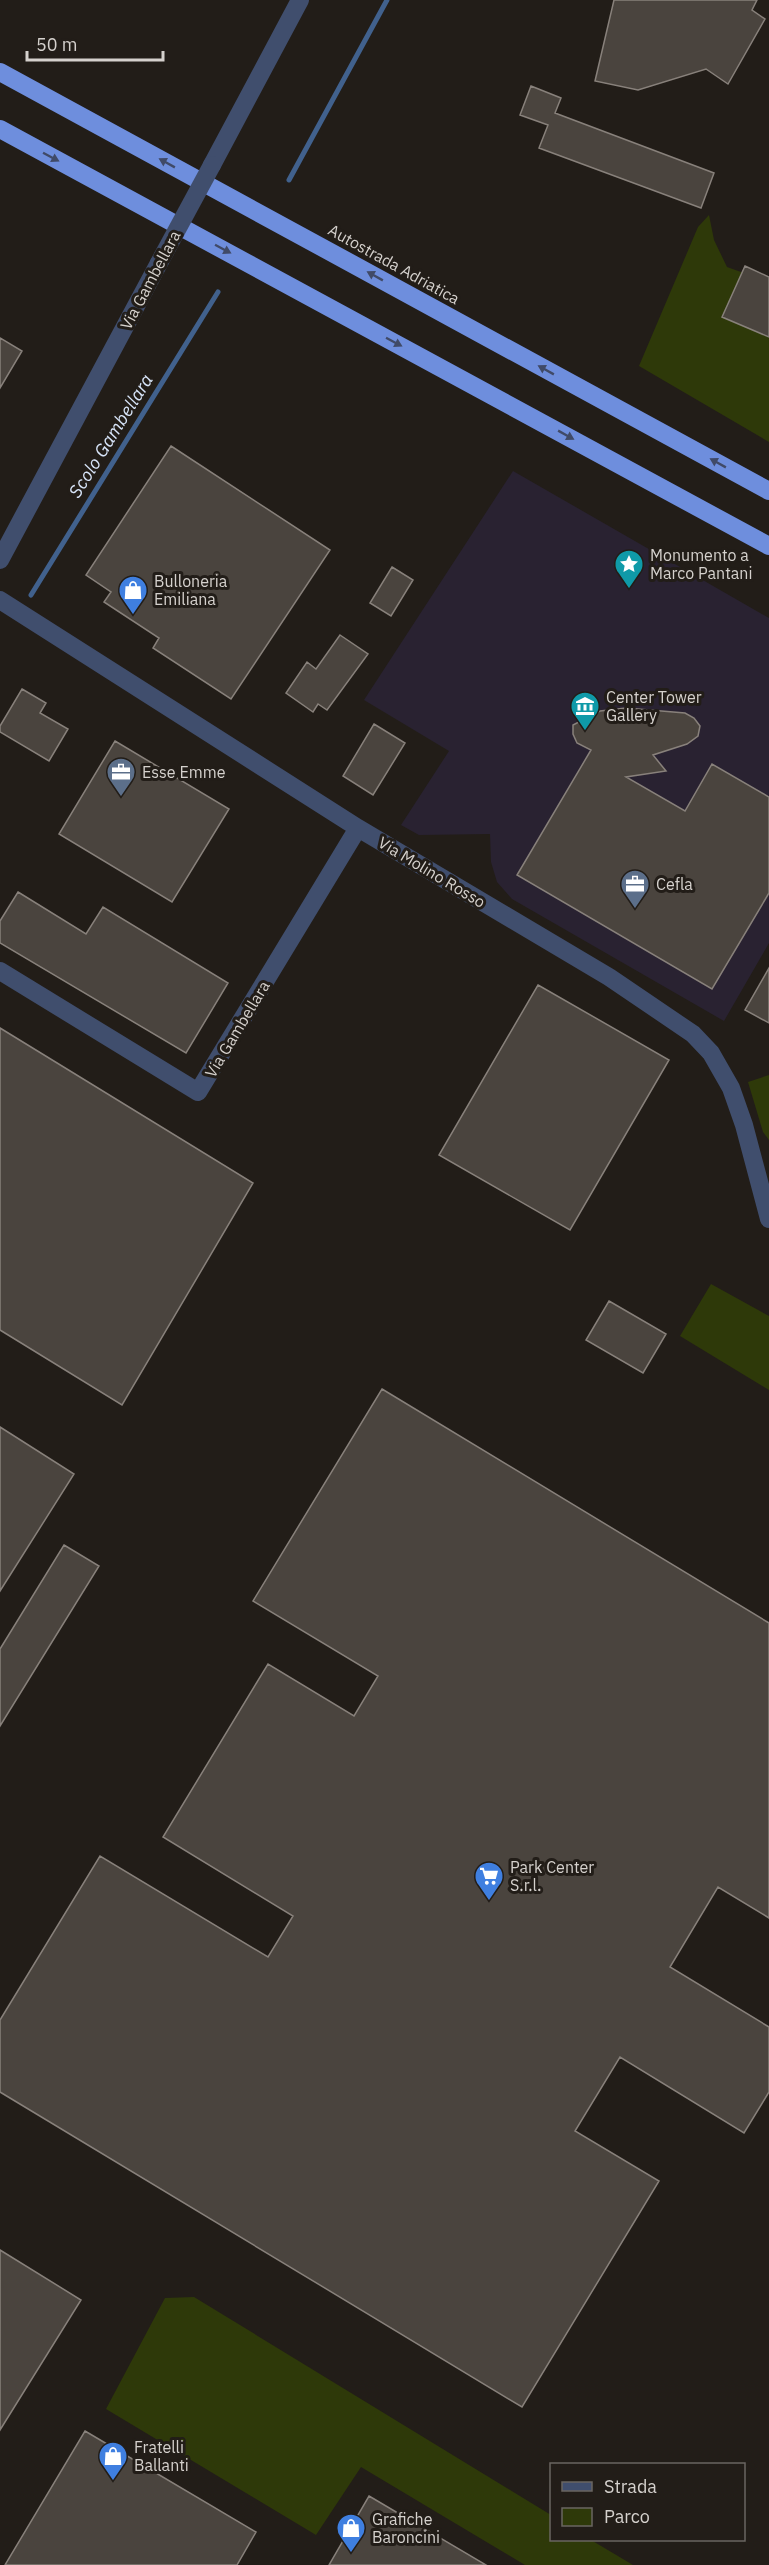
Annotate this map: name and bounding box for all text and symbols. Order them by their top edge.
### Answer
scale bar [27,24,164,62]
text: 50 m [36,33,78,56]
one-way arrow [43,152,60,162]
one-way arrow [158,158,175,168]
street label: Autostrada Adriatica [325,220,464,309]
street label: Via Gambellara [116,227,185,333]
one-way arrow [215,244,232,254]
one-way arrow [366,271,383,281]
one-way arrow [386,337,403,347]
one-way arrow [538,365,555,375]
water label: Scolo Gambellara [63,370,158,502]
one-way arrow [558,430,575,440]
one-way arrow [709,458,726,468]
place label: Monumento a Marco Pantani [650,545,752,583]
place icon: Monumento a Marco Pantani [613,548,645,590]
place label: Bulloneria Emiliana [154,571,228,609]
shop icon: Bulloneria Emiliana [117,574,149,616]
place label: Center Tower Gallery [606,687,702,725]
museum icon: Center Tower Gallery [569,690,601,732]
office icon: Esse Emme [105,756,137,798]
place label: Esse Emme [142,762,226,782]
street label: Via Molino Rosso [375,832,489,912]
office icon: Cefla [619,868,651,910]
place label: Cefla [656,874,693,894]
street label: Via Gambellara [200,977,274,1081]
place label: Park Center S.r.l. [510,1857,594,1895]
supermarket icon: Park Center S.r.l. [473,1860,505,1902]
place label: Fratelli Ballanti [134,2437,189,2475]
shop icon: Fratelli Ballanti [97,2440,129,2482]
legend [550,2463,745,2541]
text: Strada [604,2475,657,2498]
text: Parco [604,2505,650,2528]
place label: Grafiche Baroncini [372,2509,440,2547]
shop icon: Grafiche Baroncini [335,2512,367,2554]

